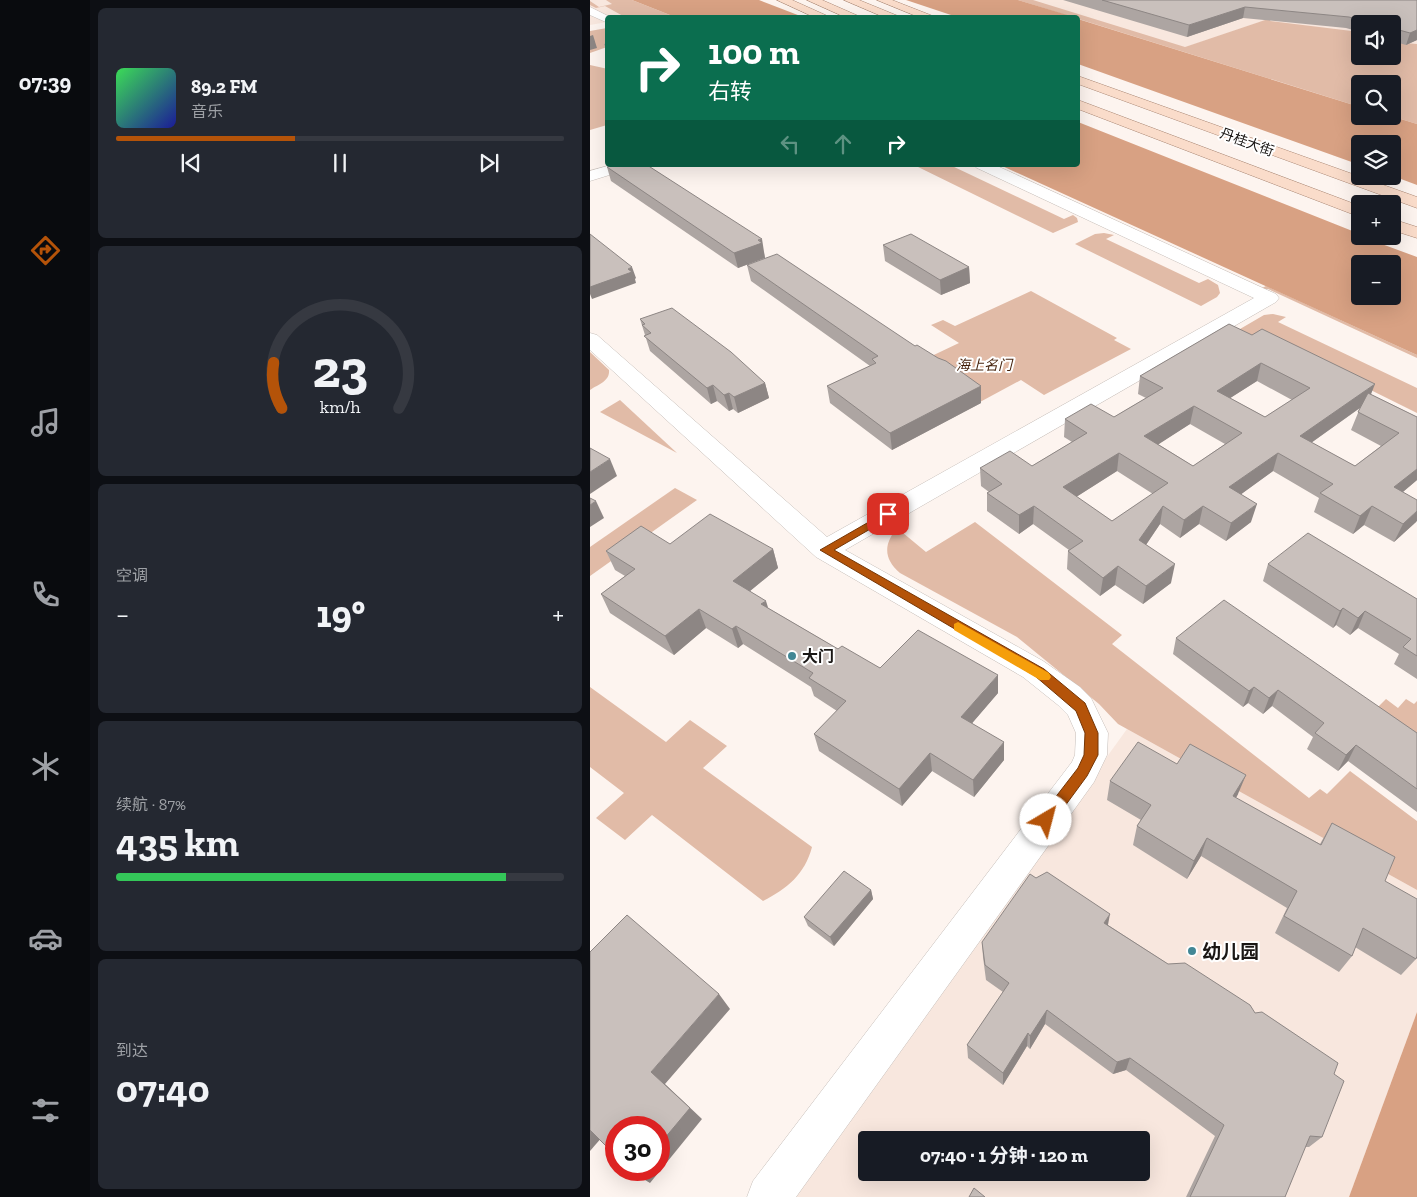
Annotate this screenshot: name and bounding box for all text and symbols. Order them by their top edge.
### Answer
map controls [1351,15,1401,305]
button: sound [1351,15,1401,65]
text: 100 m [708,31,800,73]
icon: right [625,35,690,100]
text: 07:39 [19,69,71,96]
text: 89.2 FM [191,75,257,98]
button: search [1351,75,1401,125]
text: 右转 [708,78,752,105]
text: 音乐 [191,102,223,121]
street label: 丹桂大街 [1218,125,1276,160]
icon: left [776,130,804,158]
icon: ahead [829,130,857,158]
icon: right [882,130,910,158]
button: layers [1351,135,1401,185]
icon: previous [177,149,205,177]
icon: pause [326,149,354,177]
icon: next [475,149,503,177]
button: + [1351,195,1401,245]
icon: directions [28,233,63,268]
button: − [1351,255,1401,305]
text: 23 [312,338,368,400]
park label: 海上名门 [956,357,1014,374]
text: km/h [320,396,360,418]
icon: music [28,405,63,440]
pin [867,493,909,535]
icon: arrive [874,500,902,528]
text: 空调 [116,566,148,585]
icon: phone [28,577,63,612]
text: 19° [316,591,365,637]
text: − [116,598,129,631]
text: + [552,598,564,631]
place label: 大门 [802,647,834,666]
marker: 大门 [786,650,798,662]
icon: climate [28,749,63,784]
position arrow [1019,793,1071,845]
text: 续航 · 87% [116,795,186,814]
text: 435 km [116,820,239,866]
icon: car [28,921,63,956]
place label: 幼儿园 [1202,940,1259,963]
marker: 幼儿园 [1186,945,1198,957]
text: 到达 [116,1041,148,1060]
text: 07:40 [116,1066,210,1112]
icon: filters [28,1093,63,1128]
speed limit sign: 30 [605,1116,670,1181]
text: 07:40 · 1 分钟 · 120 m [920,1144,1088,1167]

